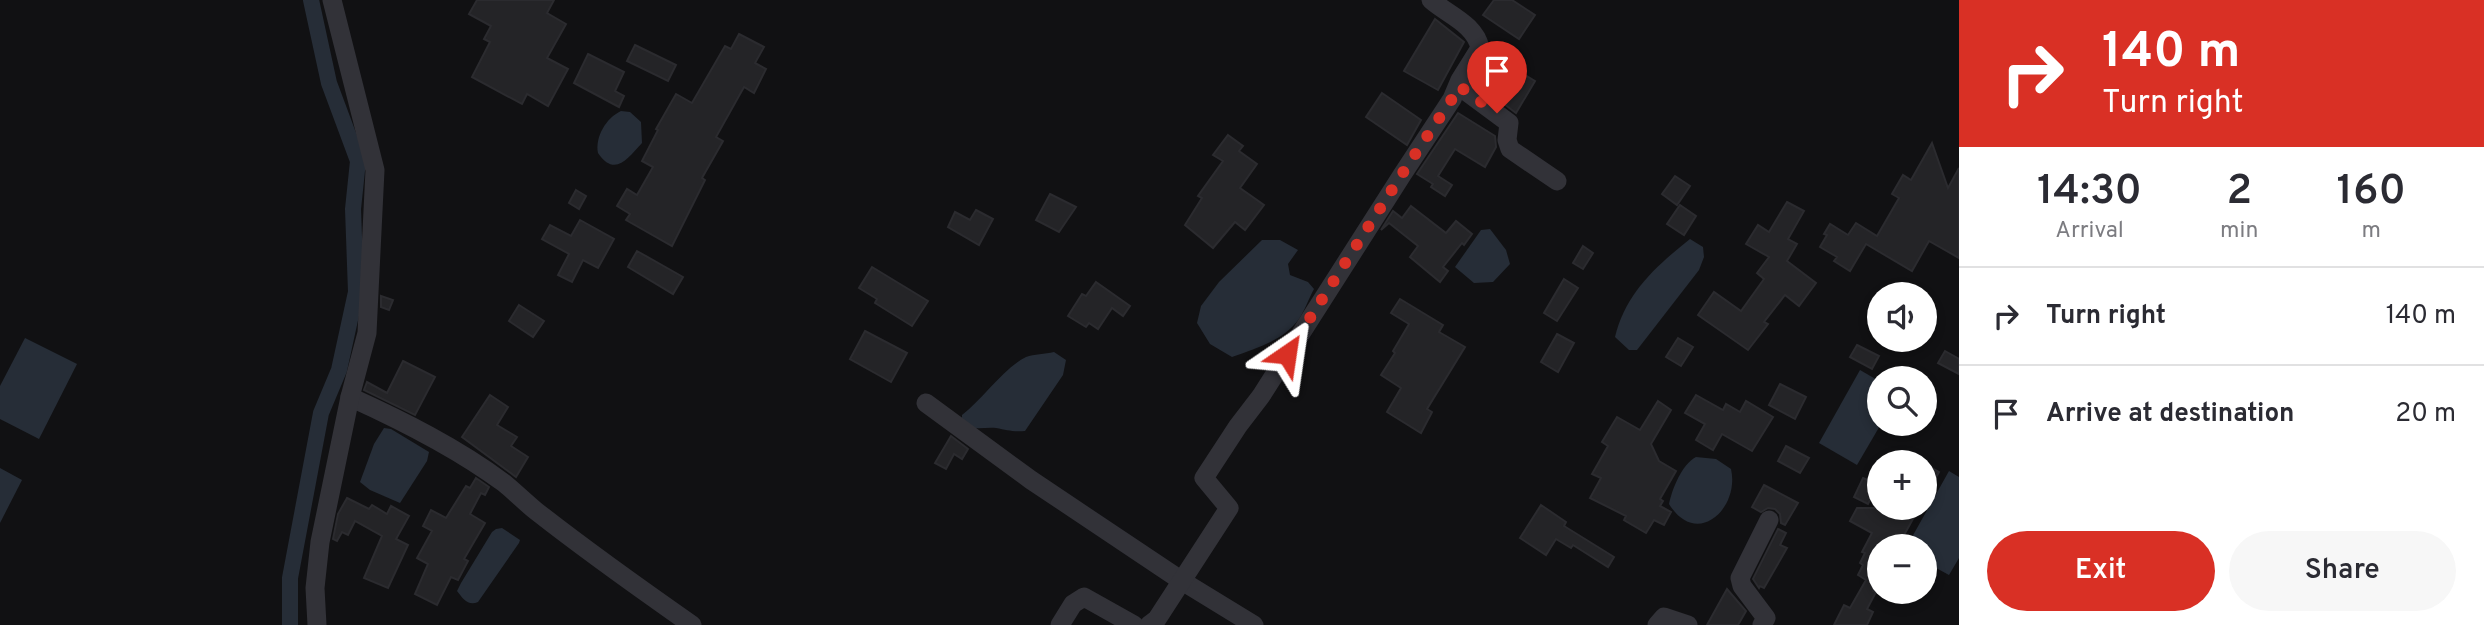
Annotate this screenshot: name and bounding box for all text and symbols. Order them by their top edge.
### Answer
text: 140 m [2102,23,2241,85]
icon: right [1987,28,2078,119]
pin [1467,41,1527,113]
icon: arrive [1478,52,1516,90]
text: Turn right [2102,84,2244,124]
text: 14:30 [2037,166,2142,219]
text: 2 [2226,166,2252,219]
text: 160 [2336,166,2406,219]
text: Arrival [2055,217,2124,246]
text: min [2220,217,2258,246]
text: m [2361,217,2381,246]
map controls [1867,282,1937,604]
button: sound [1867,282,1937,352]
icon: right [1987,297,2025,335]
text: Turn right [2046,300,2166,333]
text: 140 m [2386,300,2456,333]
position arrow [1250,317,1324,391]
button: search [1867,366,1937,436]
icon: arrive [1987,395,2025,433]
text: Arrive at destination [2046,398,2294,431]
text: 20 m [2395,398,2456,431]
button: + [1867,450,1937,520]
button: Exit [1987,531,2215,611]
button: Share [2229,531,2456,611]
button: − [1867,534,1937,604]

